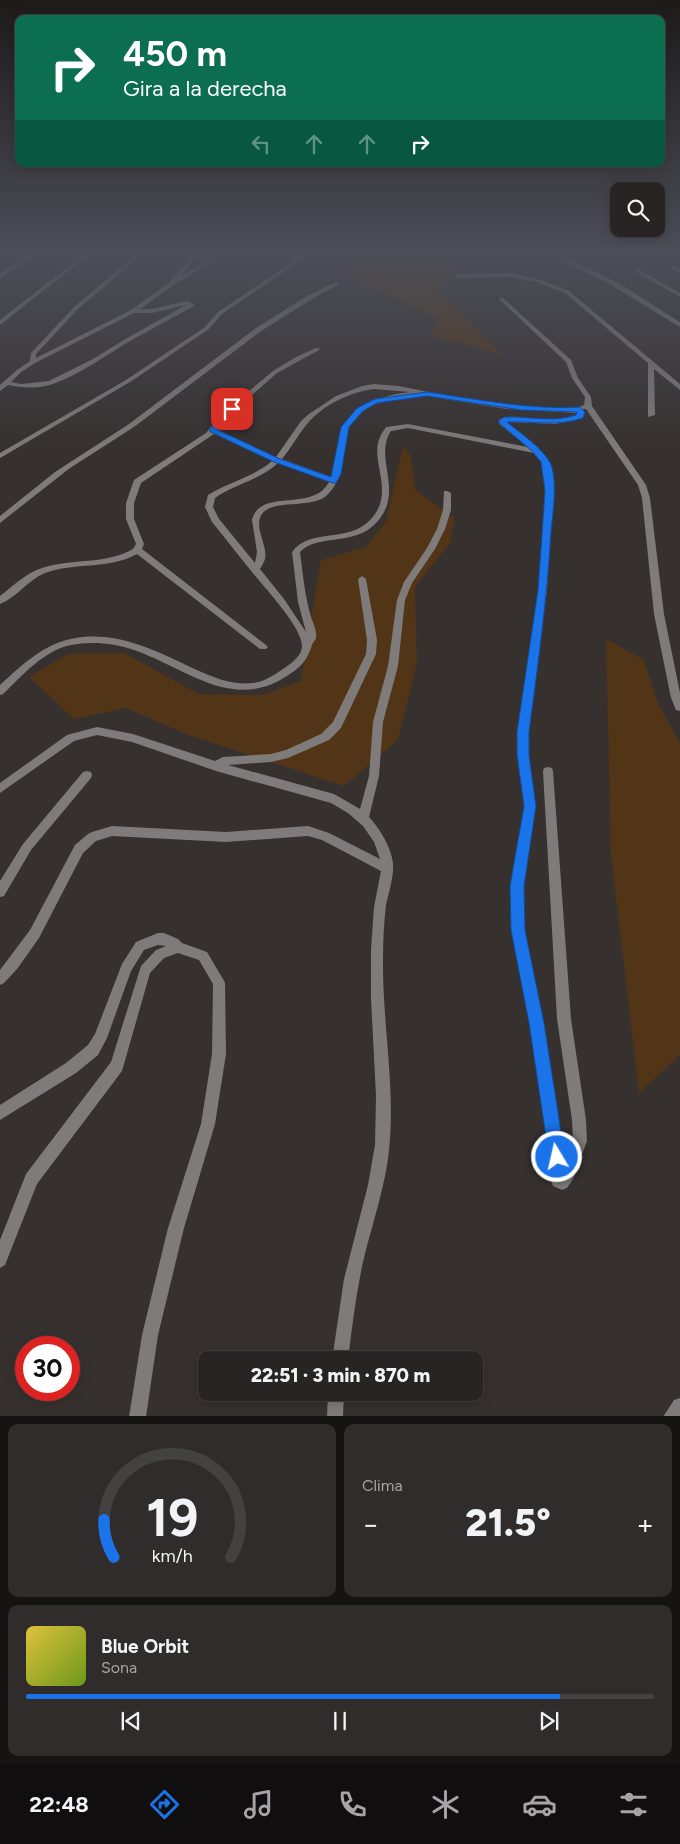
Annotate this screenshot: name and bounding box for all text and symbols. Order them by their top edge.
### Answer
text: 450 m [123,33,227,75]
icon: right [40,35,105,100]
text: Gira a la derecha [123,75,287,102]
icon: left [247,130,275,158]
icon: ahead [300,130,328,158]
icon: ahead [353,130,381,158]
icon: right [406,130,434,158]
map controls [610,182,665,237]
button: search [610,182,665,237]
pin [211,388,253,430]
icon: arrive [218,395,246,423]
position arrow [530,1130,582,1182]
speed limit sign: 30 [15,1336,80,1401]
text: 22:51 · 3 min · 870 m [251,1364,430,1387]
text: Clima [362,1476,403,1495]
text: 19 [146,1487,198,1549]
text: 21.5° [465,1500,551,1546]
text: − [362,1507,379,1541]
text: + [637,1507,654,1541]
text: km/h [152,1545,192,1566]
text: Blue Orbit [101,1635,189,1658]
text: Sona [101,1658,137,1677]
icon: previous [117,1707,145,1735]
icon: pause [326,1707,354,1735]
icon: next [535,1707,563,1735]
icon: directions [147,1787,182,1822]
icon: music [241,1787,276,1822]
icon: phone [335,1787,370,1822]
icon: climate [428,1787,463,1822]
icon: car [522,1787,557,1822]
icon: filters [616,1787,651,1822]
text: 22:48 [29,1791,89,1818]

